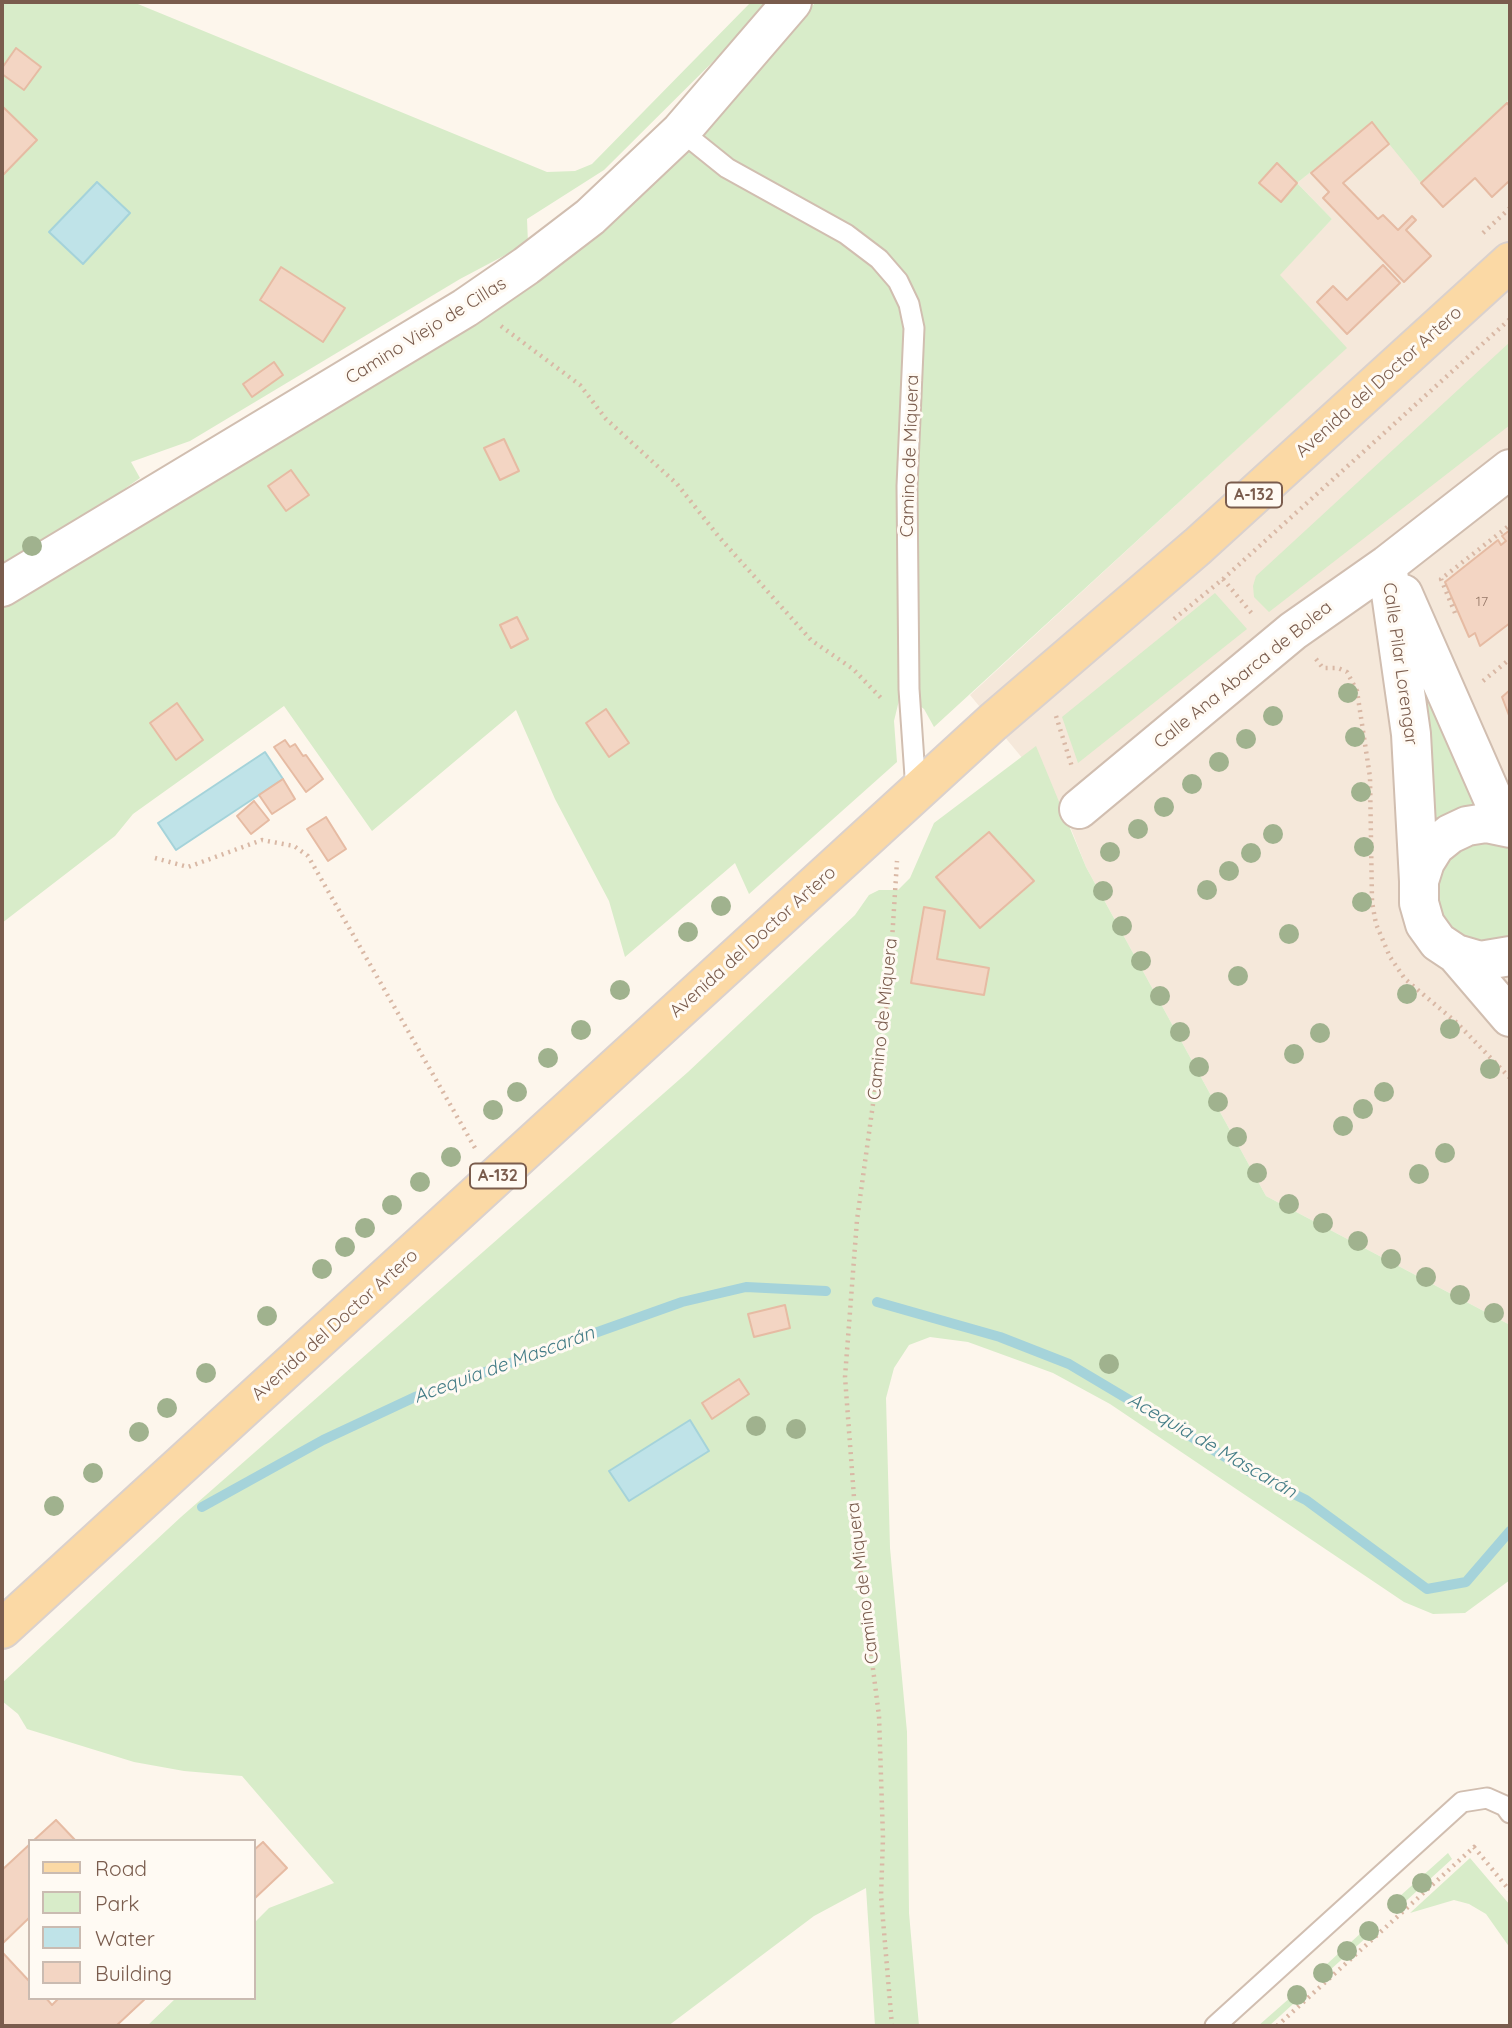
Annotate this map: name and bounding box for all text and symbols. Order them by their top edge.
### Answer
street label: Camino Viejo de Cillas [342,273,510,389]
street label: Avenida del Doctor Artero [1292,302,1466,462]
street label: Camino de Miquera [896,374,924,538]
road number: A-132 [1226,482,1282,508]
street label: Calle Pilar Lorengar [1378,581,1422,747]
house number: 17 [1476,594,1488,610]
street label: Calle Ana Abarca de Bolea [1150,597,1336,753]
street label: Avenida del Doctor Artero [666,862,840,1022]
street label: Camino de Miquera [864,937,902,1101]
road number: A-132 [470,1164,526,1188]
street label: Avenida del Doctor Artero [248,1245,422,1405]
water label: Acequia de Mascarán [411,1322,597,1408]
water label: Acequia de Mascarán [1124,1389,1300,1503]
street label: Camino de Miquera [842,1501,884,1665]
legend [28,1839,256,2000]
text: Road [95,1855,147,1881]
text: Park [95,1890,139,1916]
text: Water [95,1925,155,1951]
text: Building [95,1960,172,1986]

